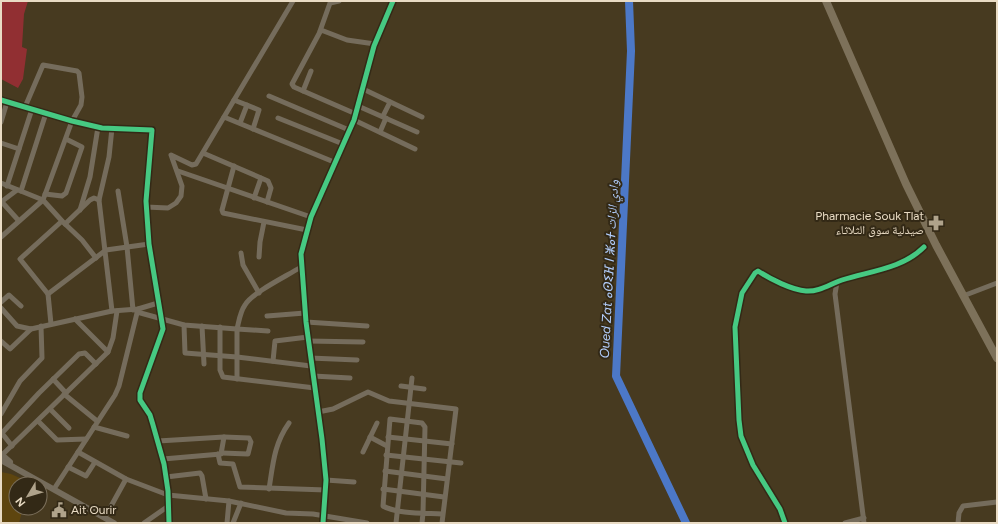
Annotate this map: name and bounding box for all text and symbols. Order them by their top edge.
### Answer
water label: Oued Zat ⴰⵙⵉⴼ ⵏ ⵥⴰⵜ وادي الزات [597,179,624,359]
place label: Pharmacie Souk Tlat صيدلية سوق الثلاثاء [815,209,924,237]
pharmacy icon: Pharmacie Souk Tlat صيدلية سوق الثلاثاء [927,214,945,232]
north arrow [8,476,48,516]
text: N [13,494,28,509]
public building icon: Ait Ourir [50,501,68,519]
place label: Ait Ourir [71,503,116,517]

